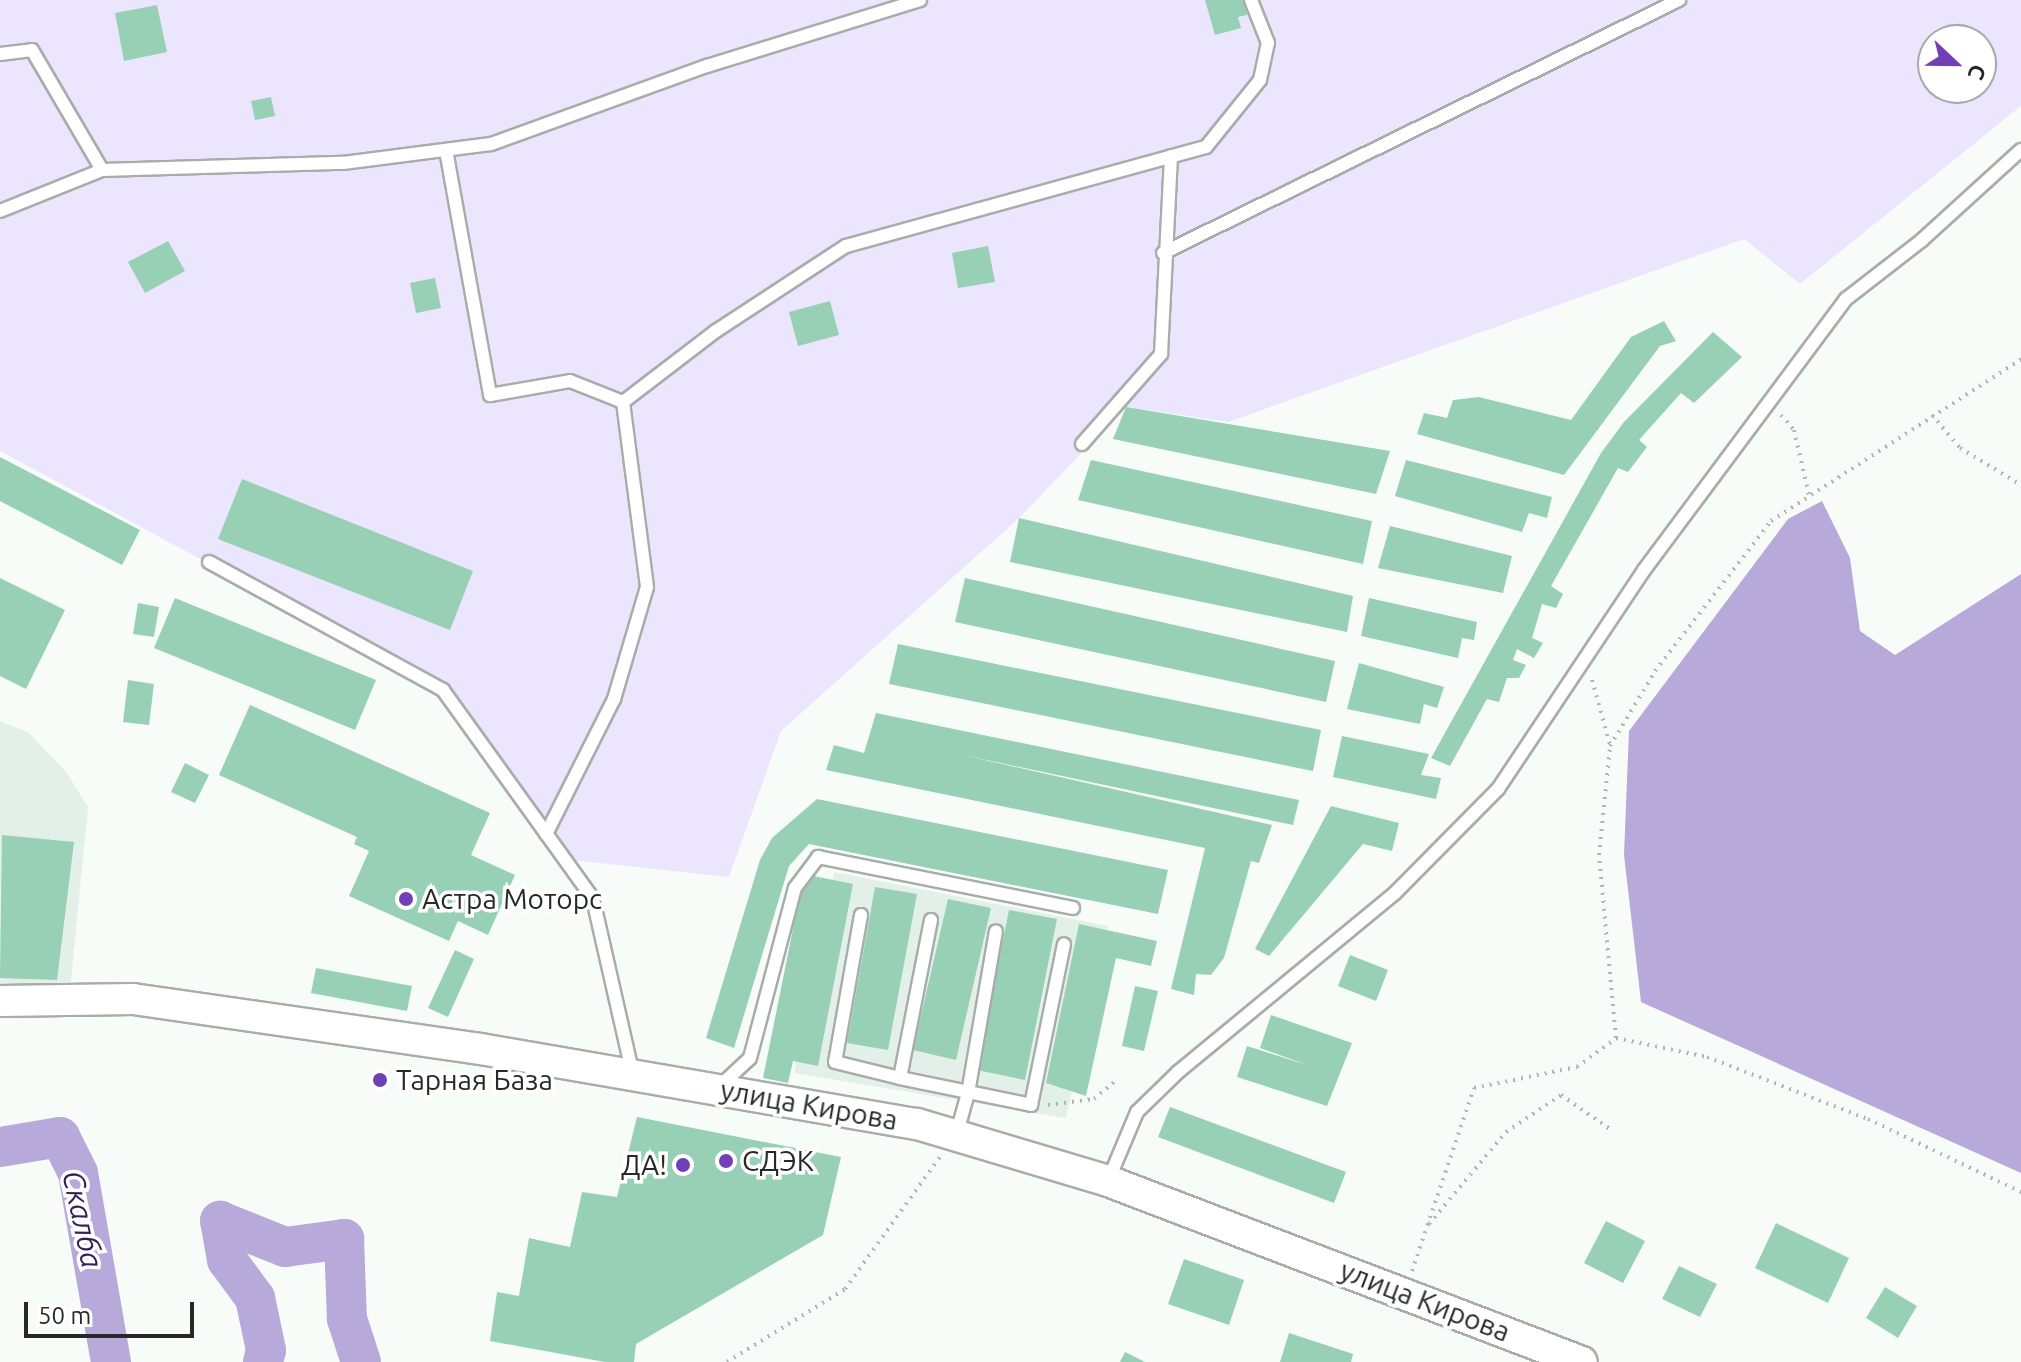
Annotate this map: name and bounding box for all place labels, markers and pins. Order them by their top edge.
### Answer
place label: Астра Моторс [422,882,602,916]
marker: Астра Моторс [397,890,415,908]
place label: Тарная База [396,1063,553,1097]
marker: Тарная База [371,1071,389,1089]
place label: СДЭК [742,1144,814,1178]
place label: ДА! [621,1148,667,1182]
marker: СДЭК [717,1152,735,1170]
marker: ДА! [674,1156,692,1174]

